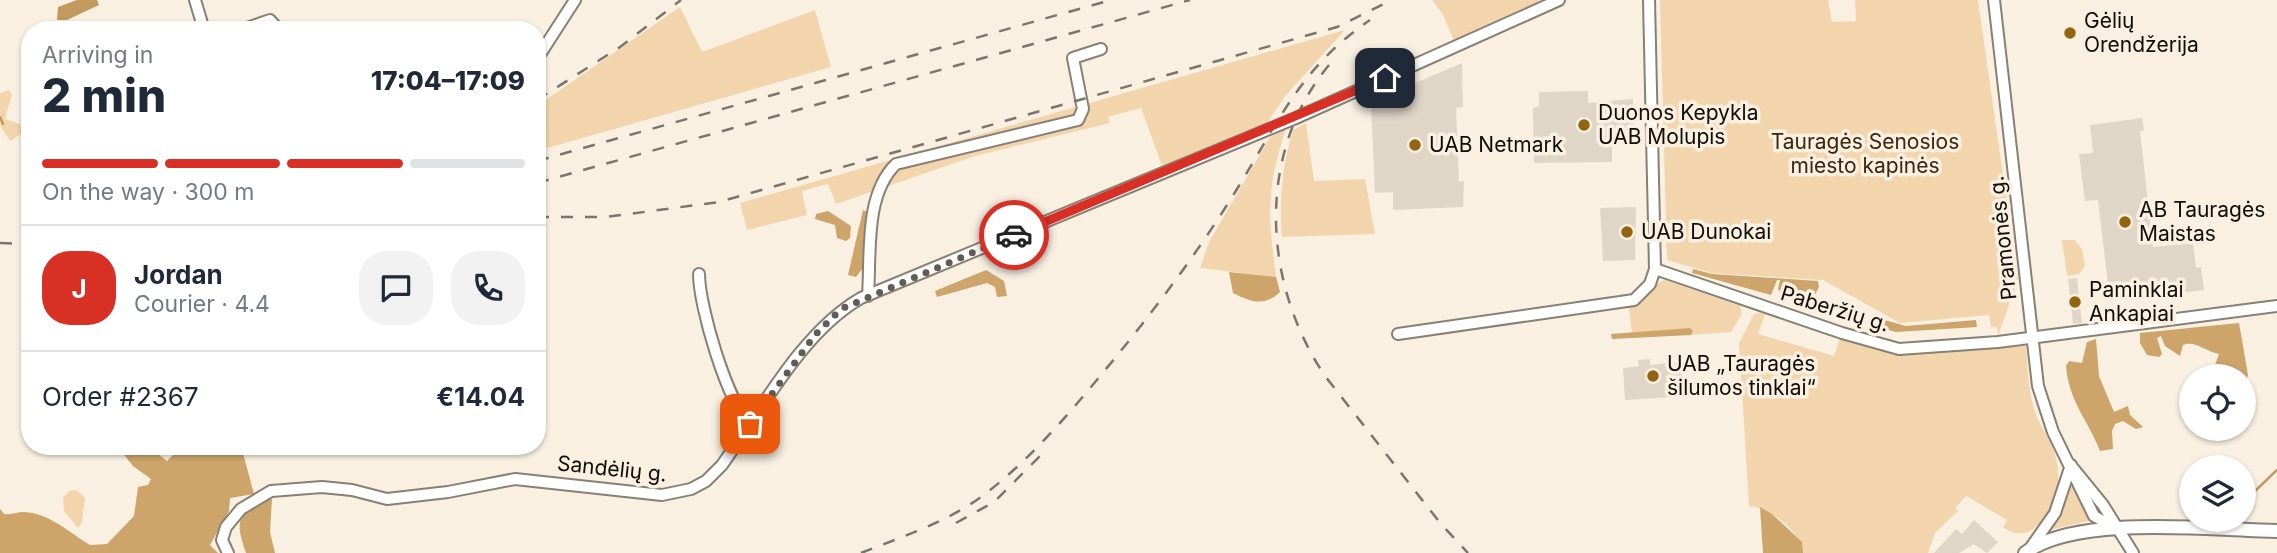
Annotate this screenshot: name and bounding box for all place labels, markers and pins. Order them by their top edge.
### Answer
place label: Gėlių Orendžerija [2084,8,2199,57]
marker: Gėlių Orendžerija [2062,25,2078,41]
pin [1355,48,1415,108]
place label: Duonos Kepykla UAB Molupis [1598,100,1758,149]
marker: Duonos Kepykla UAB Molupis [1576,117,1592,133]
place label: UAB Netmark [1429,132,1564,157]
marker: UAB Netmark [1407,137,1423,153]
place label: AB Tauragės Maistas [2139,197,2265,246]
marker: AB Tauragės Maistas [2117,214,2133,230]
place label: UAB Dunokai [1641,219,1771,244]
marker: UAB Dunokai [1619,224,1635,240]
place label: Paminklai Ankapiai [2089,277,2184,326]
marker: Paminklai Ankapiai [2067,294,2083,310]
place label: UAB „Tauragės šilumos tinklai“ [1667,351,1816,400]
marker: UAB „Tauragės šilumos tinklai“ [1645,368,1661,384]
pin [720,394,780,454]

